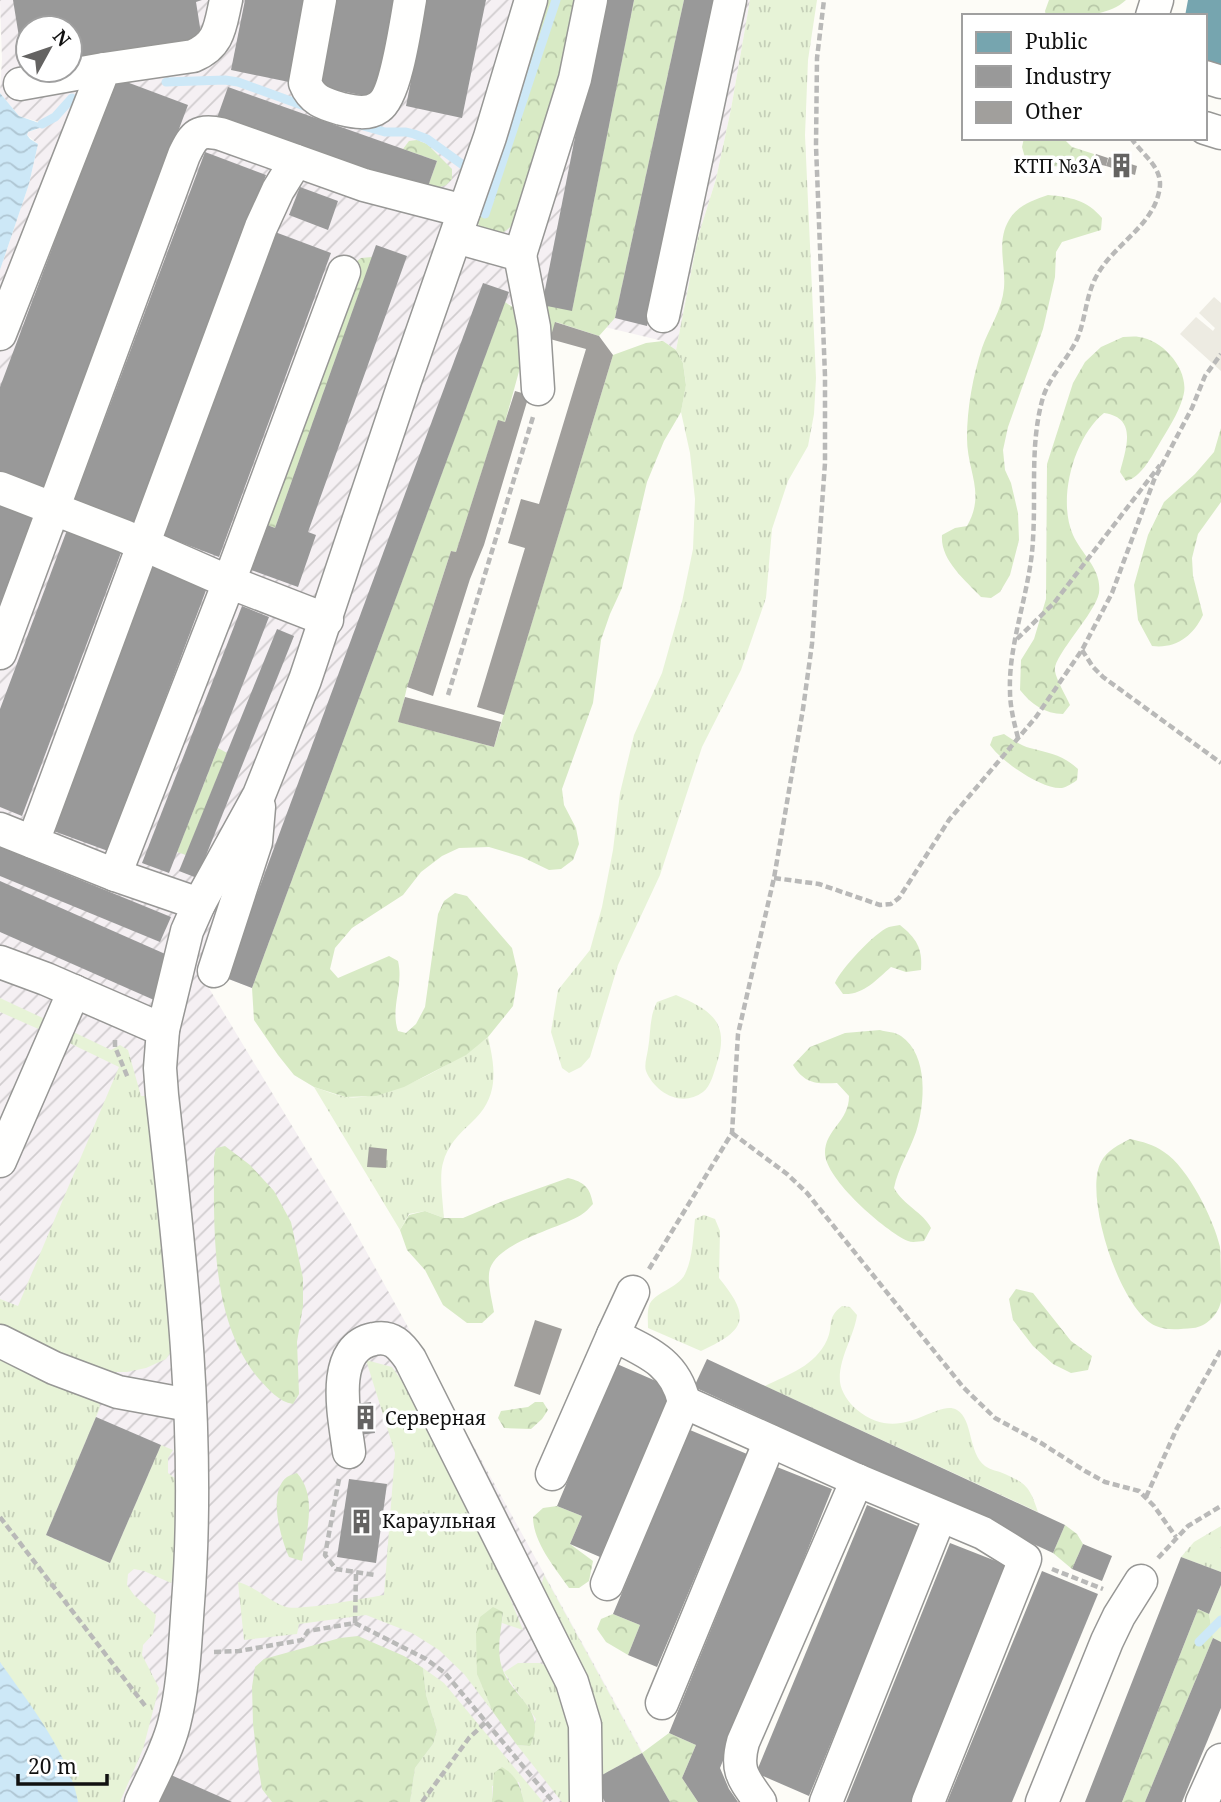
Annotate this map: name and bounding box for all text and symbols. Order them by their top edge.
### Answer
north arrow [14,14,84,84]
legend [962,14,1207,140]
text: N [47,24,77,52]
text: Public [1025,27,1087,55]
text: Industry [1025,62,1111,90]
text: Other [1025,97,1083,125]
building icon: КТП №3А [1108,152,1136,180]
place label: КТП №3А [1013,153,1103,179]
building icon: Серверная [351,1404,379,1432]
place label: Серверная [385,1405,486,1431]
building icon: Караульная [348,1507,376,1535]
place label: Караульная [382,1508,496,1534]
scale bar [18,1742,107,1786]
text: 20 m [28,1752,77,1780]

